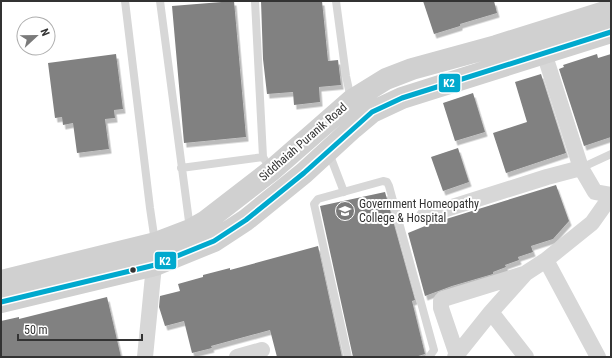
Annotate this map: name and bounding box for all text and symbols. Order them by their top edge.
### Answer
north arrow [16,16,56,56]
text: N [38,27,52,38]
line badge: K2 [438,73,461,93]
text: K2 [443,77,455,90]
street label: Siddhaiah Puranik Road [256,100,350,184]
place label: Government Homeopathy College & Hospital [359,197,479,225]
school or university icon: Government Homeopathy College & Hospital [334,200,356,222]
line badge: K2 [154,251,177,270]
text: K2 [159,255,171,268]
unlabelled marker [128,265,138,275]
scale bar [18,316,142,342]
text: 50 m [24,323,48,337]

